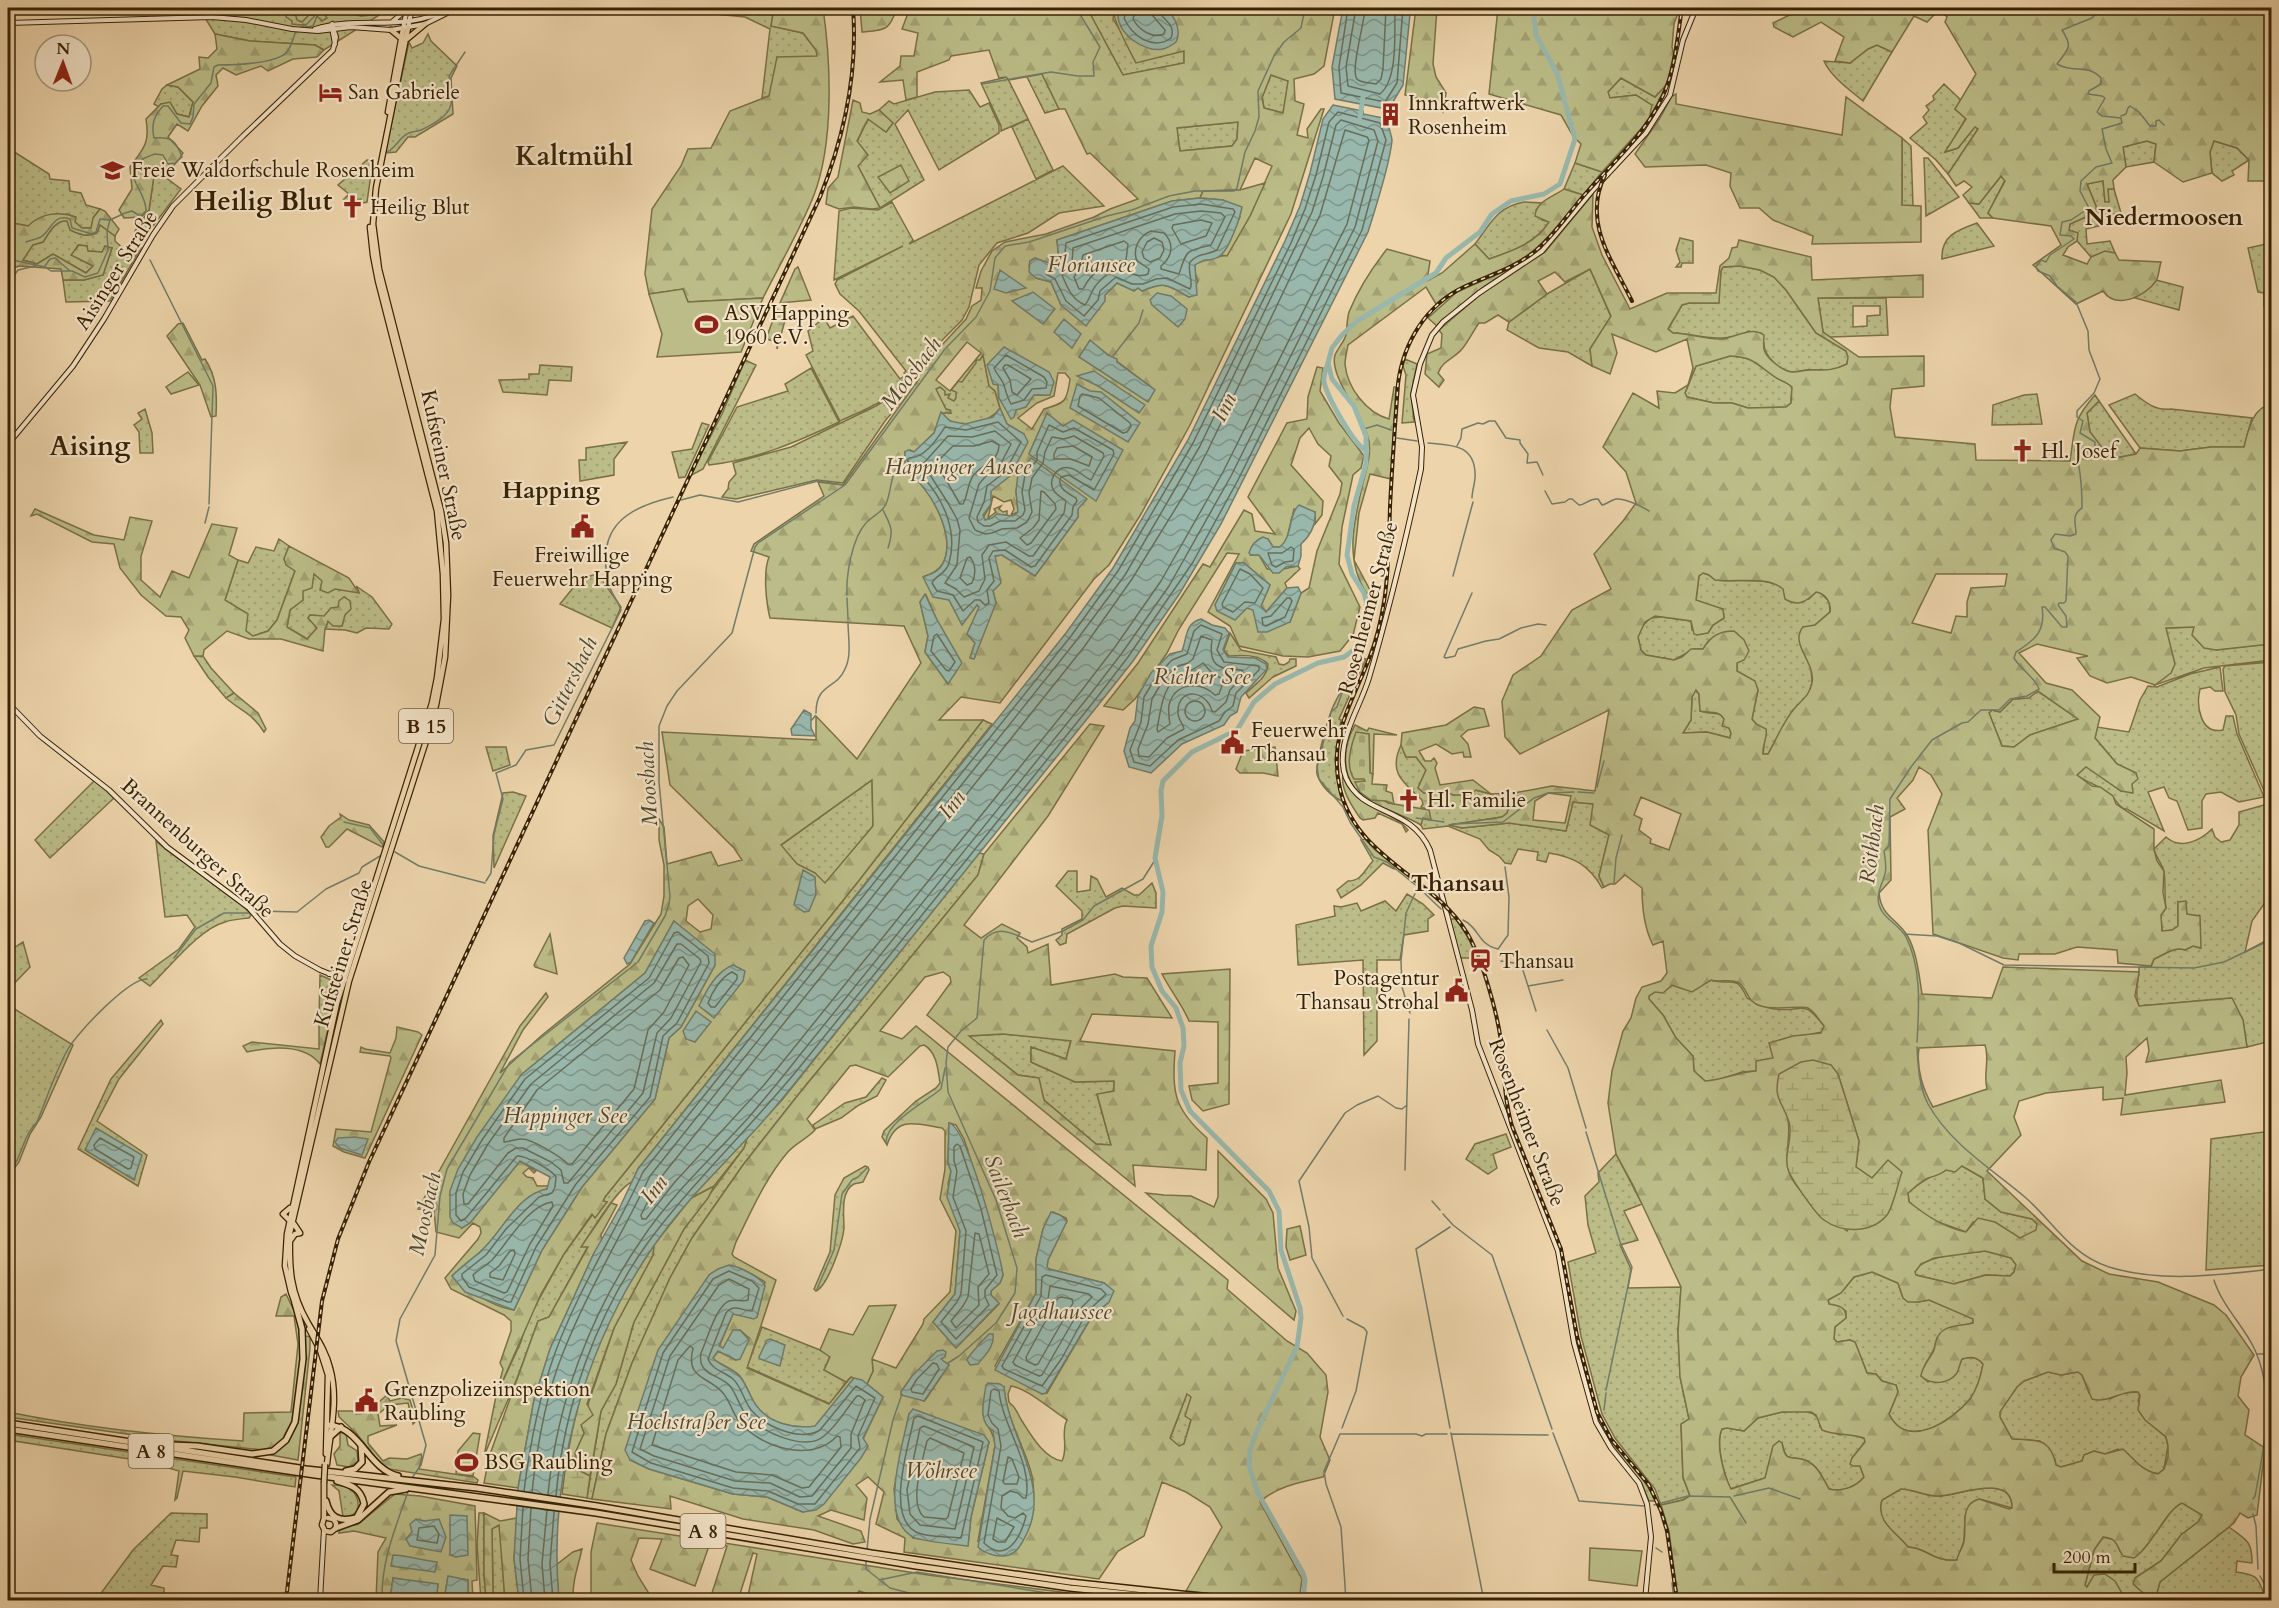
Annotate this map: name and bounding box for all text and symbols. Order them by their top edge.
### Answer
north arrow [33,33,93,93]
text: N [56,38,70,60]
place label: San Gabriele [348,78,460,107]
hotel icon: San Gabriele [317,79,343,105]
place label: Innkraftwerk Rosenheim [1408,89,1526,142]
building icon: Innkraftwerk Rosenheim [1377,102,1403,128]
district label: Kaltmühl [515,138,633,175]
place label: Freie Waldorfschule Rosenheim [131,156,415,185]
school or university icon: Freie Waldorfschule Rosenheim [100,157,126,183]
district label: Heilig Blut [194,183,333,220]
place label: Heilig Blut [370,193,470,222]
church icon: Heilig Blut [339,194,365,220]
district label: Niedermoosen [2085,201,2244,234]
street label: Aisinger Straße [68,205,165,336]
water label: Floriansee [1047,250,1135,280]
place label: ASV Happing 1960 e.V. [724,299,849,352]
sports icon: ASV Happing 1960 e.V. [693,312,719,338]
water label: Moosbach [873,330,949,416]
street label: Kufsteiner Straße [413,387,474,543]
water label: Inn [1204,388,1244,427]
district label: Aising [50,428,131,465]
place label: Hl. Josef [2041,437,2120,466]
church icon: Hl. Josef [2010,438,2036,464]
water label: Happinger Ausee [885,452,1032,482]
district label: Happing [502,474,601,507]
public building icon: Freiwillige Feuerwehr Happing [569,514,595,540]
street label: Rosenheimer Straße [1331,518,1406,698]
place label: Freiwillige Feuerwehr Happing [492,541,672,594]
water label: Gittersbach [535,631,605,731]
water label: Richter See [1153,662,1251,692]
road number: B 15 [399,709,453,743]
place label: Feuerwehr Thansau [1251,716,1347,769]
public building icon: Feuerwehr Thansau [1220,729,1246,755]
water label: Moosbach [631,740,665,827]
street label: Brannenburger Straße [115,772,281,925]
water label: Inn [931,784,973,825]
place label: Hl. Familie [1427,786,1526,815]
church icon: Hl. Familie [1396,787,1422,813]
water label: Röthbach [1852,802,1892,885]
district label: Thansau [1411,867,1505,900]
street label: Kufsteiner Straße [307,876,380,1031]
place label: Thansau [1499,947,1575,976]
station icon: Thansau [1468,948,1494,974]
place label: Postagentur Thansau Strohal [1296,964,1439,1017]
public building icon: Postagentur Thansau Strohal [1444,977,1470,1003]
street label: Rosenheimer Straße [1481,1034,1572,1210]
water label: Happinger See [503,1101,628,1131]
water label: Sailerbach [976,1150,1036,1243]
water label: Moosbach [401,1169,449,1259]
water label: Inn [633,1169,675,1210]
water label: Jagdhaussee [1005,1297,1112,1327]
place label: Grenzpolizeiinspektion Raubling [384,1375,590,1428]
public building icon: Grenzpolizeiinspektion Raubling [353,1388,379,1414]
water label: Hochstraßer See [627,1407,766,1437]
road number: A 8 [128,1434,174,1468]
place label: BSG Raubling [484,1448,613,1477]
sports icon: BSG Raubling [453,1449,479,1475]
water label: Wöhrsee [905,1456,977,1486]
road number: A 8 [680,1514,726,1548]
scale bar [2054,1536,2135,1574]
text: 200 m [2063,1545,2111,1570]

